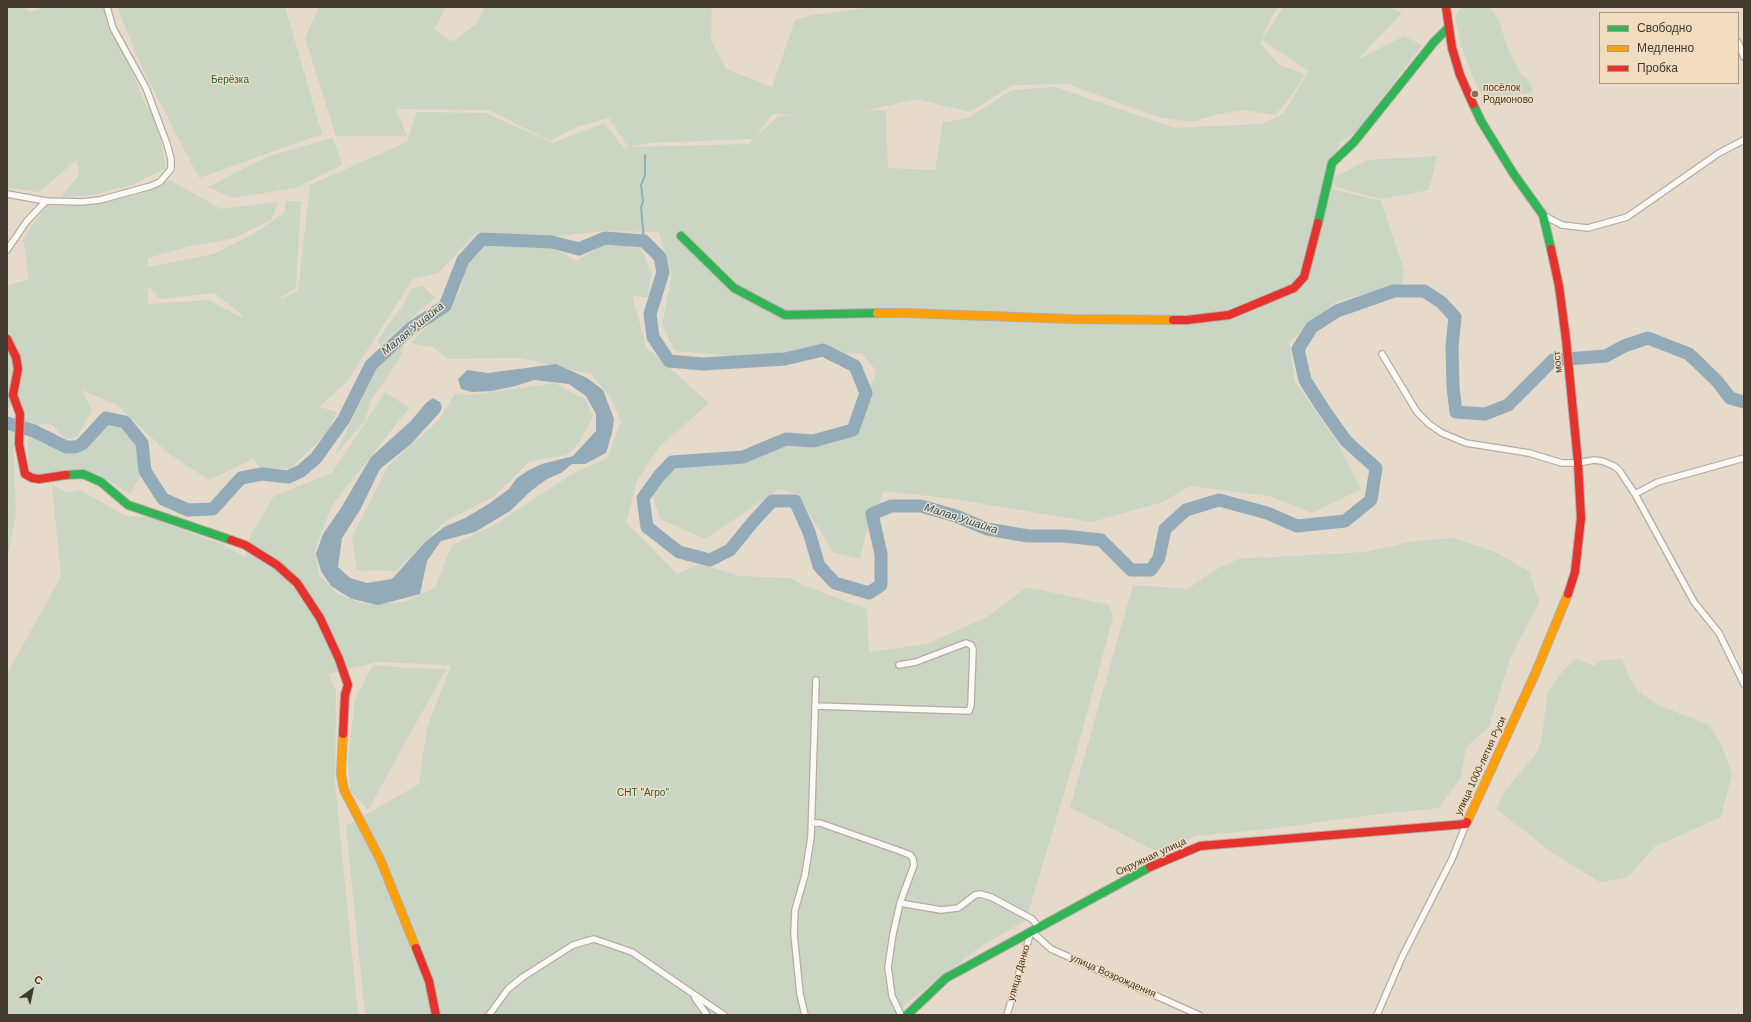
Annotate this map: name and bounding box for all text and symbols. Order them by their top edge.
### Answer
legend [1599,12,1739,84]
text: Свободно [1637,21,1692,35]
text: Медленно [1637,41,1694,55]
text: Пробка [1637,61,1678,75]
park label: Берёзка [211,74,249,86]
place label: посёлок Родионово [1483,82,1533,106]
marker: посёлок Родионово [1470,89,1480,99]
water label: Малая Ушайка [379,300,447,358]
street label: мост [1551,351,1565,373]
water label: Малая Ушайка [923,501,999,537]
street label: улица 1000-летия Руси [1453,715,1509,817]
park label: СНТ "Агро" [617,787,669,799]
street label: Окружная улица [1114,835,1188,879]
street label: улица Данко [1005,943,1033,1003]
street label: улица Возрождения [1068,952,1158,1000]
north arrow [12,970,52,1010]
text: С [32,973,45,987]

